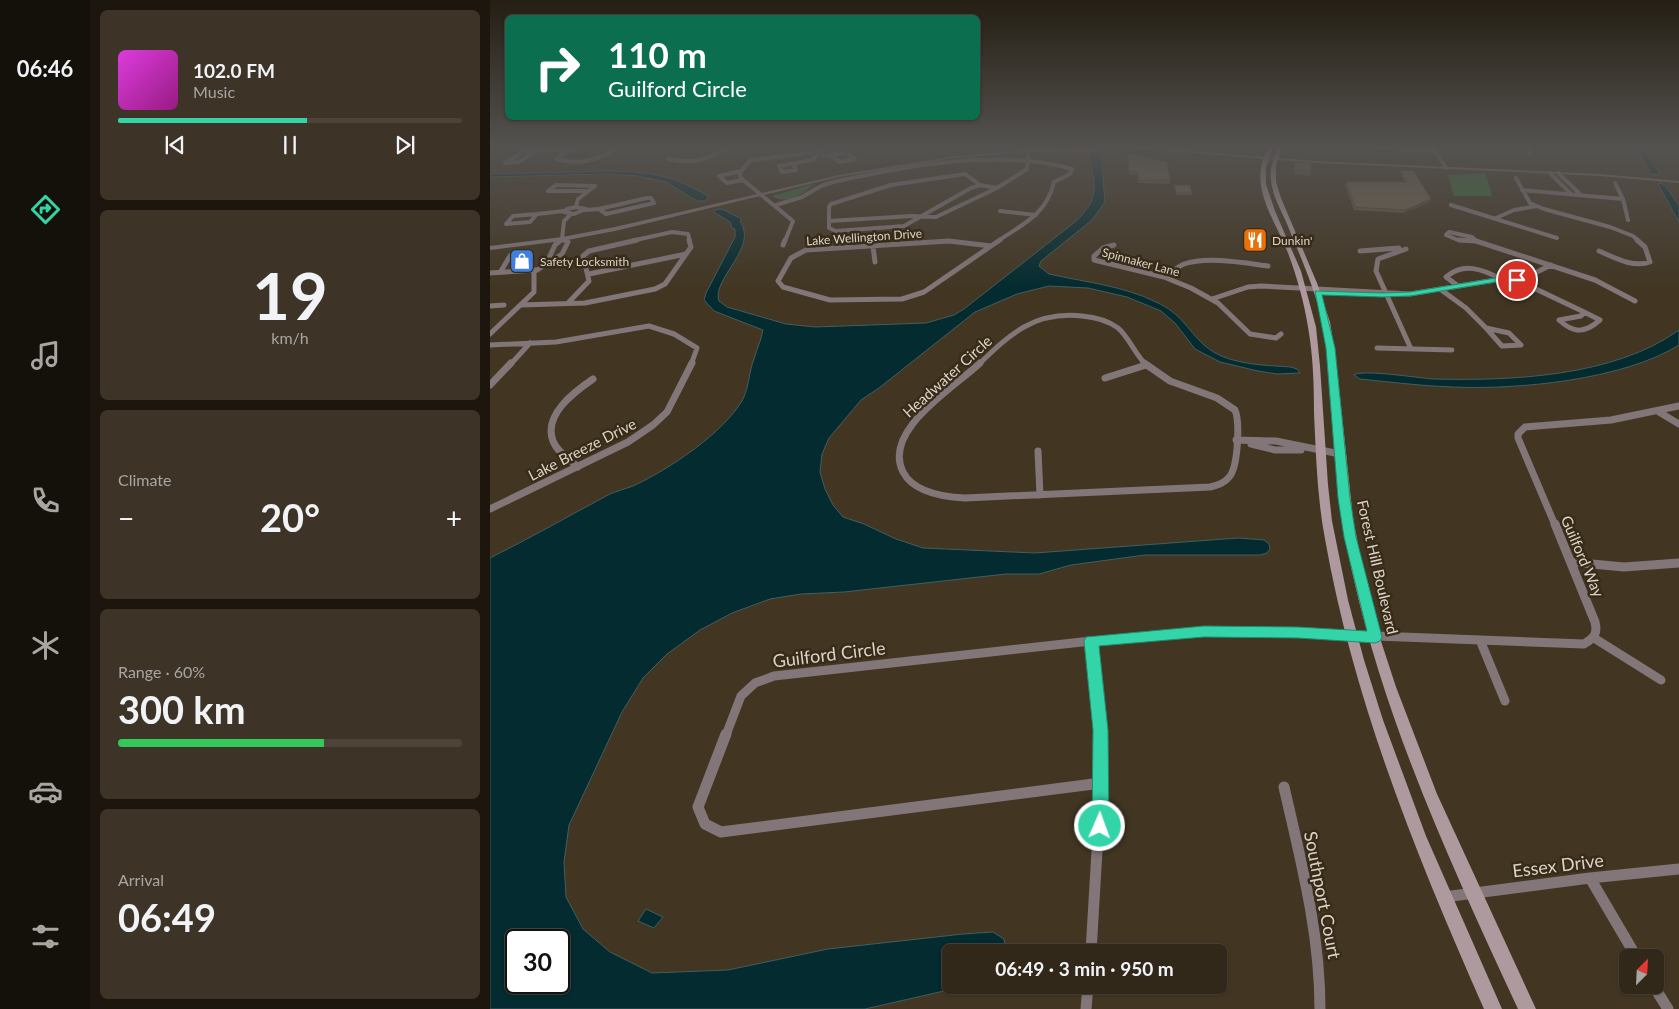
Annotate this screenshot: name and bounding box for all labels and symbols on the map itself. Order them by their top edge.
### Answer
street label: Lake Wellington Drive [806,225,922,249]
restaurant icon: Dunkin' [1242,227,1268,253]
place label: Dunkin' [1272,233,1312,248]
street label: Spinnaker Lane [1101,244,1181,280]
shop icon: Safety Locksmith [509,248,535,274]
place label: Safety Locksmith [540,254,629,269]
pin [1496,259,1538,301]
street label: Headwater Circle [899,331,995,421]
street label: Lake Breeze Drive [525,414,639,484]
street label: Forest Hill Boulevard [1354,498,1402,636]
street label: Guilford Way [1558,513,1608,600]
street label: Guilford Circle [771,636,887,672]
position arrow [1073,799,1125,851]
street label: Southport Court [1300,829,1346,961]
street label: Essex Drive [1511,848,1605,882]
speed limit sign: 30 [505,929,570,994]
north arrow [1619,949,1664,994]

